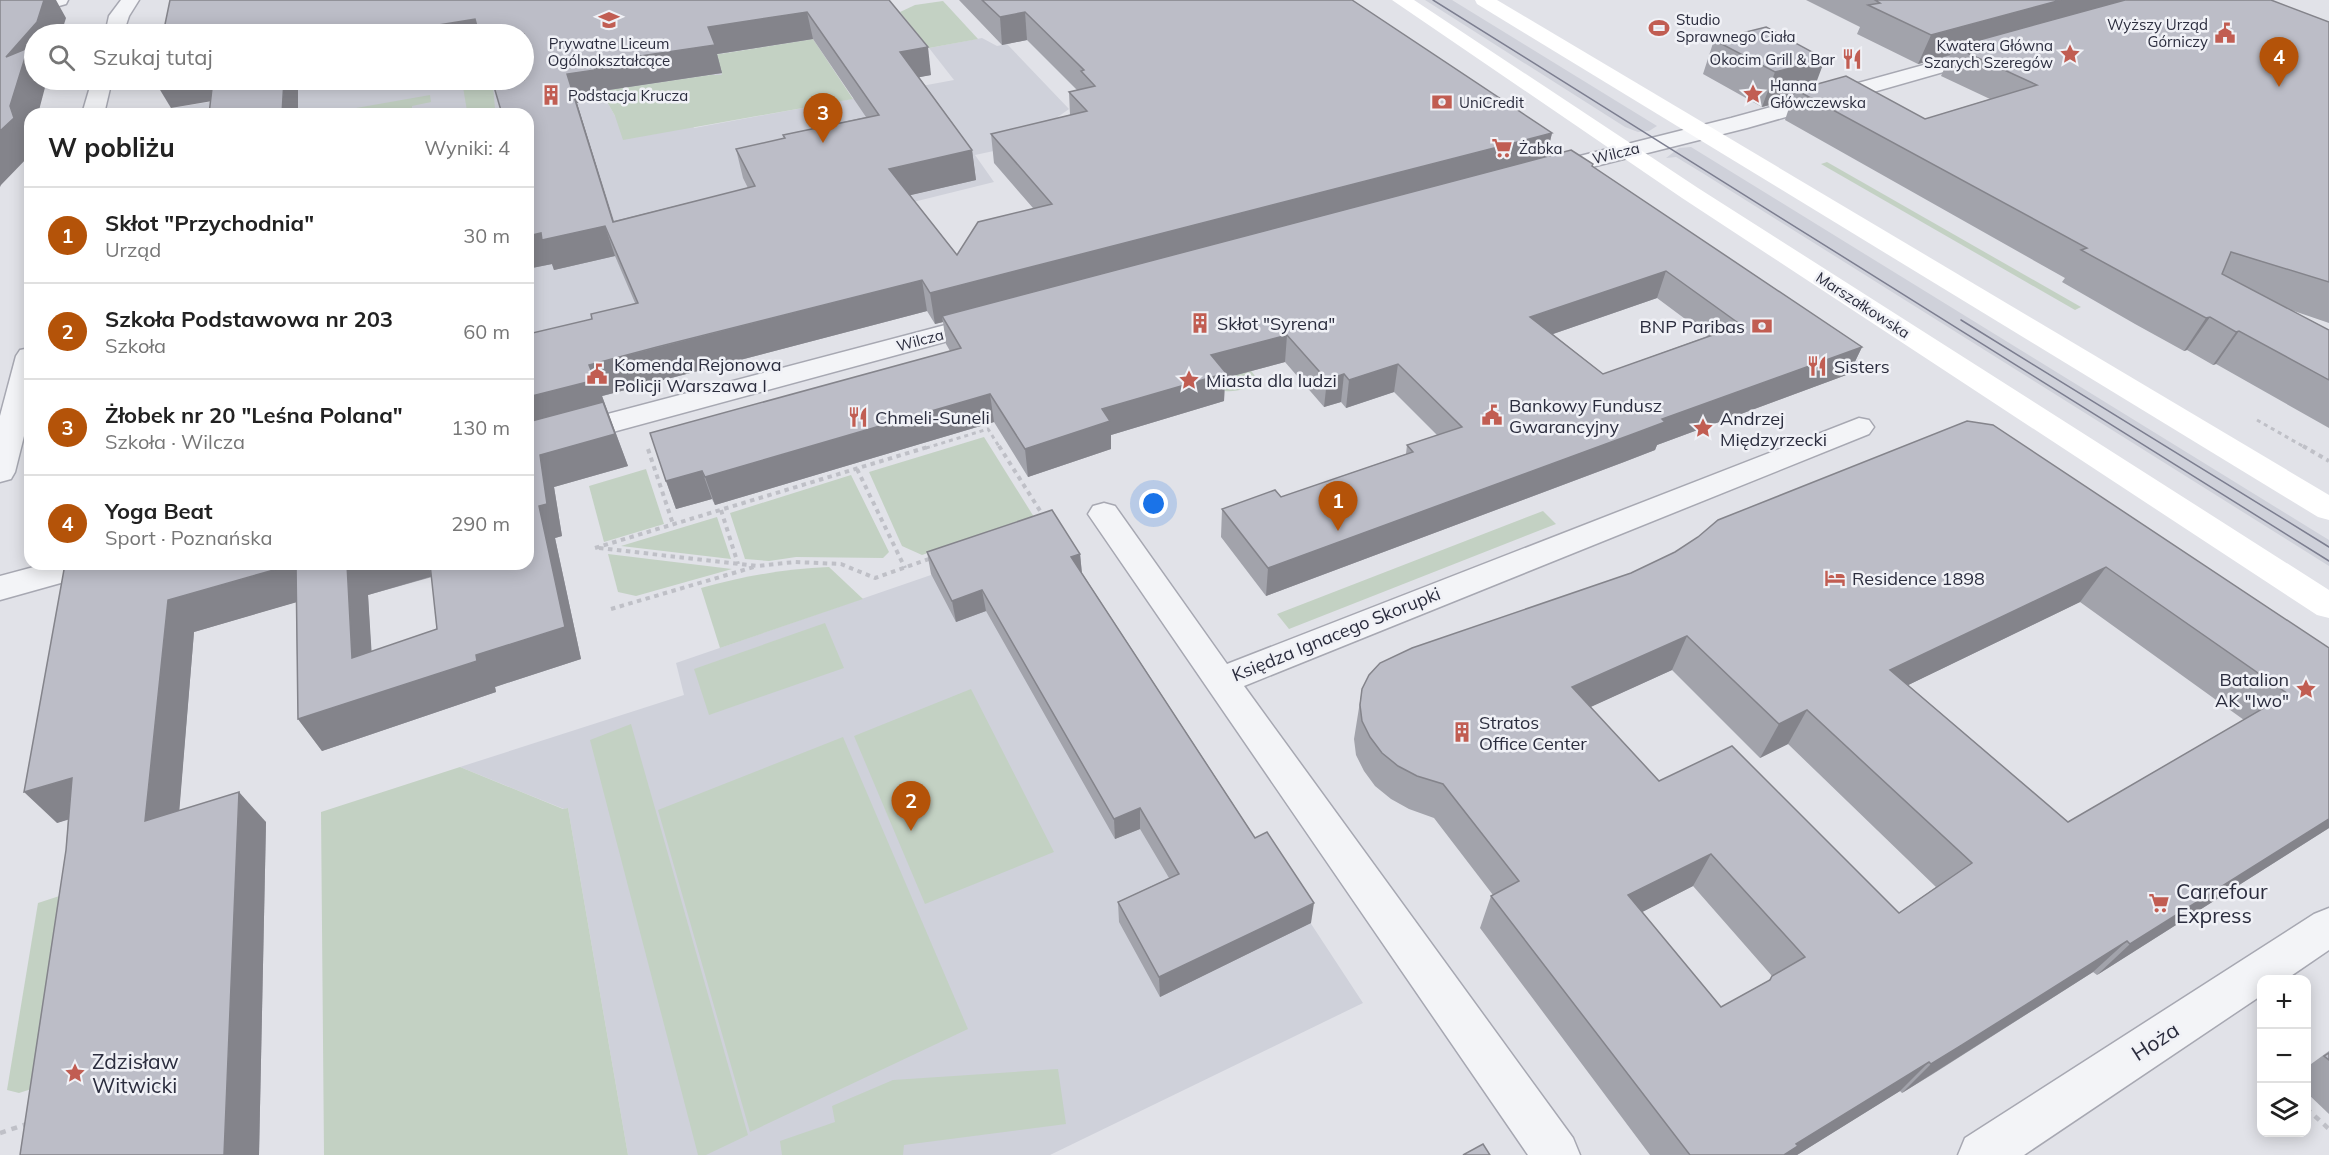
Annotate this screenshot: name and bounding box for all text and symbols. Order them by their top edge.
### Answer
school or university icon: Prywatne Liceum Ogólnokształcące [597,8,621,32]
place label: Studio Sprawnego Ciała [1676,10,1796,46]
place label: Wyższy Urząd Górniczy [2107,15,2208,51]
sports icon: Studio Sprawnego Ciała [1647,16,1671,40]
public building icon: Wyższy Urząd Górniczy [2213,21,2237,45]
search box [24,24,534,90]
place label: Prywatne Liceum Ogólnokształcące [548,34,670,70]
place label: Kwatera Główna Szarych Szeregów [1924,36,2053,72]
pin: 4 [2260,38,2298,87]
icon: search [45,41,78,74]
place icon: Kwatera Główna Szarych Szeregów [2058,42,2082,66]
text: Szukaj tutaj [93,43,213,71]
restaurant icon: Okocim Grill & Bar [1840,47,1864,71]
place label: Okocim Grill & Bar [1710,50,1836,69]
place label: Hanna Główczewska [1770,76,1866,112]
place icon: Hanna Główczewska [1741,82,1765,106]
building icon: Podstacja Krucza [539,83,563,107]
place label: Podstacja Krucza [568,86,688,105]
bank icon: UniCredit [1430,90,1454,114]
place label: UniCredit [1459,93,1524,112]
pin: 3 [804,94,842,143]
text: W pobliżu [48,131,175,164]
text: Wyniki: 4 [424,135,510,160]
supermarket icon: Żabka [1490,136,1514,160]
street label: Wilcza [1590,138,1642,168]
place label: Żabka [1519,139,1562,158]
text: Skłot "Przychodnia" [105,209,314,237]
text: 1 [62,223,74,248]
text: 30 m [463,223,510,248]
text: Urząd [105,237,161,262]
street label: Marszałkowska [1813,268,1913,342]
text: Szkoła Podstawowa nr 203 [105,305,393,333]
building icon: Skłot "Syrena" [1188,311,1212,335]
place label: Skłot "Syrena" [1217,312,1335,335]
bank icon: BNP Paribas [1750,314,1774,338]
place label: BNP Paribas [1639,315,1745,338]
text: 2 [62,319,74,344]
text: 60 m [463,319,510,344]
street label: Wilcza [894,325,946,355]
text: Szkoła [105,333,166,358]
place label: Komenda Rejonowa Policji Warszawa I [614,353,782,397]
restaurant icon: Sisters [1805,354,1829,378]
place label: Sisters [1834,355,1890,378]
public building icon: Komenda Rejonowa Policji Warszawa I [585,362,609,386]
place icon: Miasta dla ludzi [1177,368,1201,392]
place label: Miasta dla ludzi [1206,369,1337,392]
place label: Bankowy Fundusz Gwarancyjny [1509,394,1662,438]
text: Żłobek nr 20 "Leśna Polana" [105,401,403,429]
public building icon: Bankowy Fundusz Gwarancyjny [1480,403,1504,427]
restaurant icon: Chmeli-Suneli [846,405,870,429]
place label: Chmeli-Suneli [875,406,990,429]
place label: Andrzej Międzyrzecki [1720,407,1827,451]
text: 3 [62,415,74,440]
text: 130 m [451,415,510,440]
place icon: Andrzej Międzyrzecki [1691,416,1715,440]
text: Szkoła · Wilcza [105,429,245,454]
pin: 1 [1318,482,1358,531]
your location [1139,489,1168,518]
text: Yoga Beat [105,497,213,525]
text: 4 [62,511,74,536]
text: 290 m [451,511,510,536]
text: Sport · Poznańska [105,525,273,550]
hotel icon: Residence 1898 [1823,566,1847,590]
place label: Residence 1898 [1852,567,1985,590]
street label: Księdza Ignacego Skorupki [1228,582,1444,686]
place label: Batalion AK "Iwo" [2215,668,2289,712]
place icon: Batalion AK "Iwo" [2294,677,2318,701]
place label: Stratos Office Center [1479,711,1587,755]
building icon: Stratos Office Center [1450,720,1474,744]
pin: 2 [892,782,930,831]
place label: Carrefour Express [2176,878,2268,928]
supermarket icon: Carrefour Express [2147,891,2171,915]
map controls [2257,975,2311,1137]
button: + [2257,975,2311,1029]
street label: Hoża [2126,1016,2184,1066]
button: − [2257,1029,2311,1083]
place label: Zdzisław Witwicki [92,1048,179,1098]
place icon: Zdzisław Witwicki [63,1061,87,1085]
button: layers [2257,1083,2311,1137]

